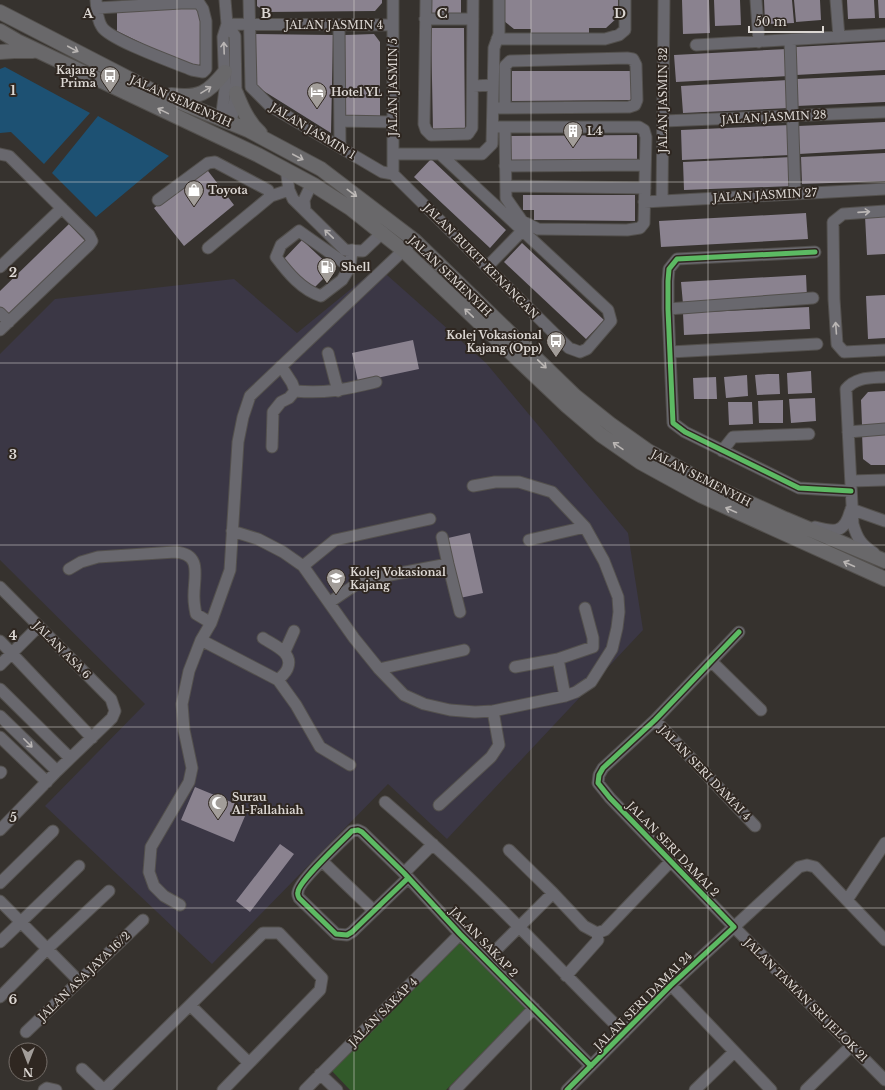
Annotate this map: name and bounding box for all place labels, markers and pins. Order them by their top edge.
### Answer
place label: Kajang Prima [56,63,97,90]
bus stop icon: Kajang Prima [99,65,121,93]
hotel icon: Hotel YL [306,81,328,109]
place label: Hotel YL [331,85,383,99]
building icon: L4 [562,120,584,148]
place label: L4 [587,124,603,138]
shop icon: Toyota [183,179,205,207]
place label: Toyota [208,183,249,197]
fuel station icon: Shell [316,256,338,284]
place label: Shell [341,260,370,274]
place label: Kolej Vokasional Kajang (Opp) [446,328,542,355]
bus stop icon: Kolej Vokasional Kajang (Opp) [545,330,567,358]
place label: Kolej Vokasional Kajang [350,565,446,592]
school or university icon: Kolej Vokasional Kajang [325,567,347,595]
place label: Surau Al-Fallahiah [231,790,304,817]
mosque icon: Surau Al-Fallahiah [207,792,229,820]

